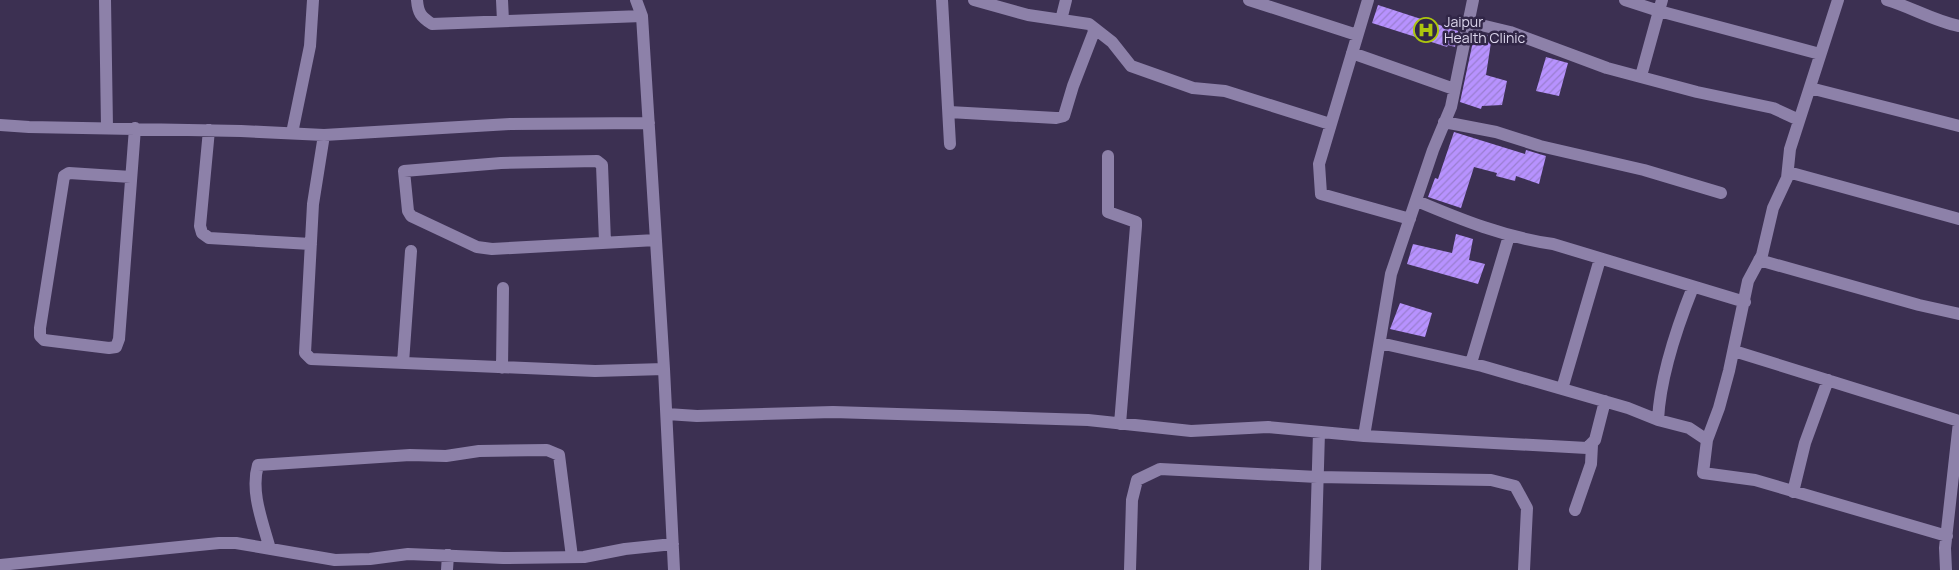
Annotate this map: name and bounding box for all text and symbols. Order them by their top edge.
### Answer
place label: Jaipur Health Clinic [1444,12,1526,47]
hospital icon: Jaipur Health Clinic [1413,17,1439,43]

